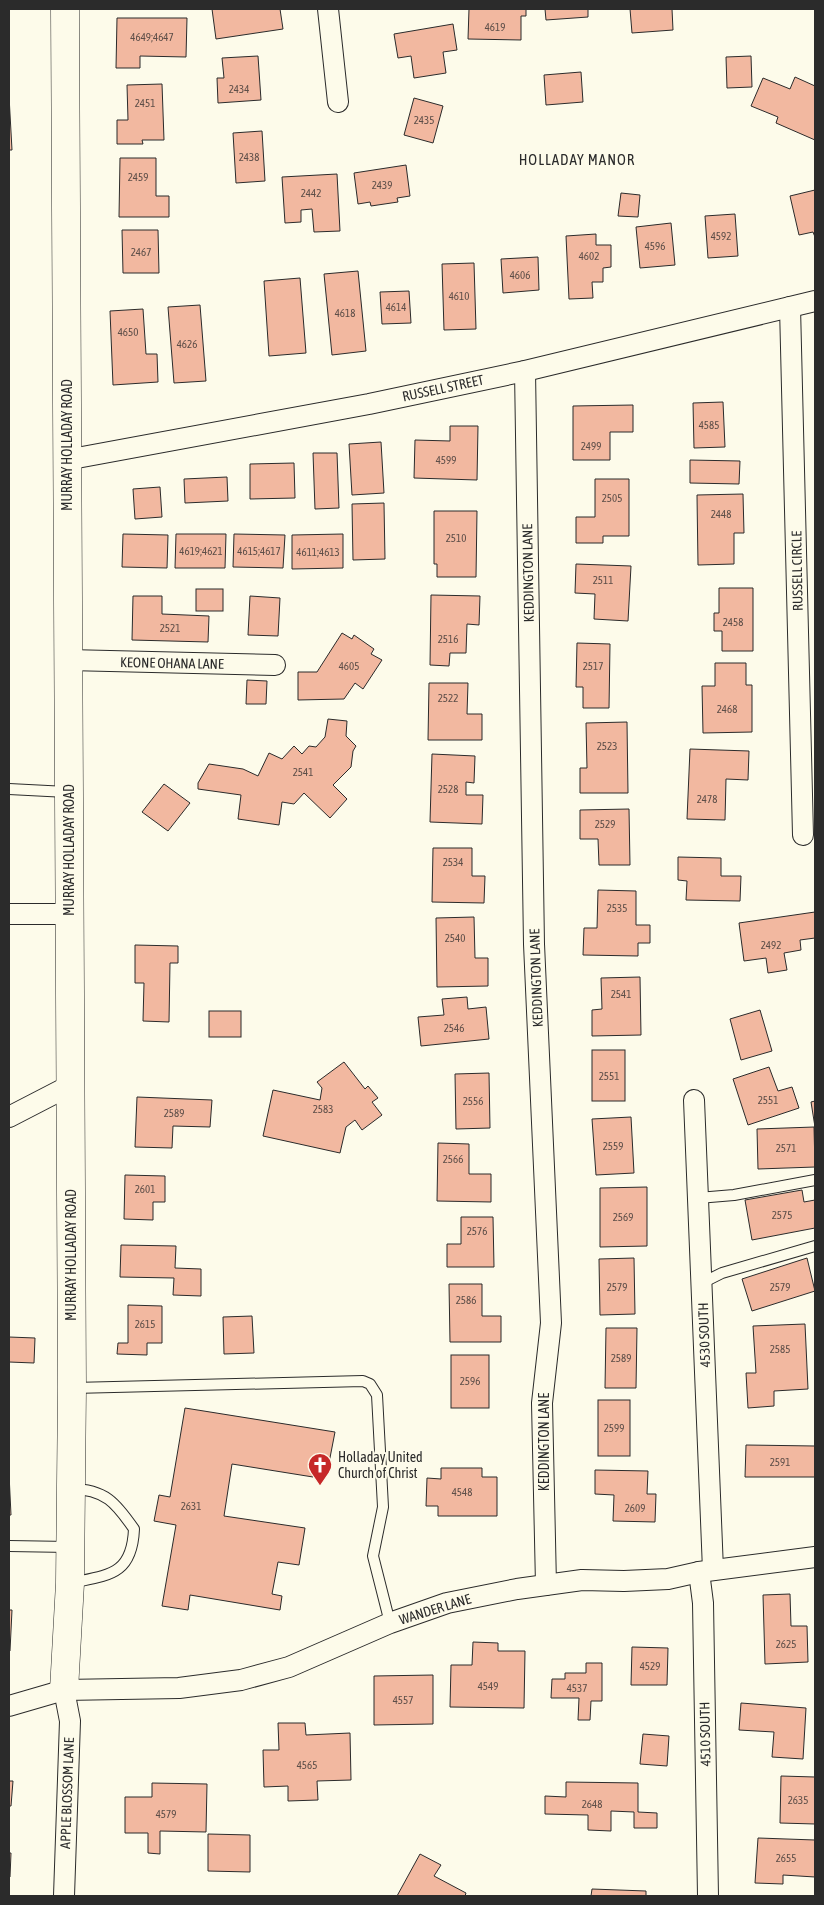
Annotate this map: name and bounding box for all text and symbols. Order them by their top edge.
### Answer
house number: 4619 [485,21,505,33]
house number: 4649;4647 [130,31,174,43]
house number: 2434 [229,83,249,95]
house number: 2451 [135,97,155,109]
house number: 2435 [414,114,434,126]
house number: 2438 [239,151,259,163]
district label: HOLLADAY MANOR [519,151,635,168]
house number: 2459 [128,171,148,183]
house number: 2439 [372,179,392,191]
house number: 2442 [301,187,321,199]
house number: 4592 [711,230,731,242]
house number: 4596 [645,240,665,252]
house number: 2467 [131,246,151,258]
house number: 4602 [579,250,599,262]
house number: 4606 [510,269,530,281]
house number: 4610 [449,290,469,302]
house number: 4614 [386,301,406,313]
house number: 4618 [335,307,355,319]
house number: 4650 [118,326,138,338]
house number: 4626 [177,338,197,350]
street label: RUSSELL STREET [401,372,485,404]
street label: MURRAY HOLLADAY ROAD [59,379,75,511]
house number: 4585 [699,419,719,431]
house number: 2499 [581,440,601,452]
house number: 4599 [436,454,456,466]
house number: 2505 [602,492,622,504]
house number: 2448 [711,508,731,520]
street label: KEDDINGTON LANE [519,524,537,622]
street label: RUSSELL CIRCLE [788,531,806,611]
house number: 2510 [446,532,466,544]
house number: 4619;4621 [179,545,223,557]
house number: 4615;4617 [237,545,281,557]
house number: 4611;4613 [296,546,340,558]
house number: 2511 [593,574,613,586]
house number: 2458 [723,616,743,628]
house number: 2521 [160,622,180,634]
house number: 2516 [438,633,458,645]
street label: KEONE OHANA LANE [120,654,224,672]
house number: 4605 [339,660,359,672]
house number: 2517 [583,660,603,672]
house number: 2522 [438,692,458,704]
house number: 2468 [717,703,737,715]
house number: 2523 [597,740,617,752]
house number: 2541 [293,766,313,778]
house number: 2528 [438,783,458,795]
street label: MURRAY HOLLADAY ROAD [61,784,77,916]
house number: 2478 [697,793,717,805]
house number: 2529 [595,818,615,830]
house number: 2534 [443,856,463,868]
house number: 2535 [607,902,627,914]
street label: KEDDINGTON LANE [526,928,546,1027]
house number: 2540 [445,932,465,944]
house number: 2492 [761,939,781,951]
house number: 2541 [611,988,631,1000]
house number: 2546 [444,1022,464,1034]
house number: 2551 [599,1070,619,1082]
house number: 2551 [758,1094,778,1106]
house number: 2556 [463,1095,483,1107]
house number: 2583 [313,1103,333,1115]
house number: 2589 [164,1107,184,1119]
house number: 2559 [603,1140,623,1152]
house number: 2571 [776,1142,796,1154]
house number: 2566 [443,1153,463,1165]
house number: 2601 [135,1183,155,1195]
street label: MURRAY HOLLADAY ROAD [63,1189,79,1321]
house number: 2575 [772,1209,792,1221]
house number: 2569 [613,1211,633,1223]
house number: 2576 [467,1225,487,1237]
house number: 2579 [607,1281,627,1293]
house number: 2579 [770,1281,790,1293]
house number: 2586 [456,1294,476,1306]
street label: 4530 SOUTH [695,1302,713,1368]
house number: 2615 [135,1318,155,1330]
house number: 2585 [770,1343,790,1355]
house number: 2589 [611,1352,631,1364]
house number: 2596 [460,1375,480,1387]
street label: KEDDINGTON LANE [536,1393,552,1491]
house number: 2599 [604,1422,624,1434]
place label: Holladay United Church of Christ [338,1449,423,1481]
church icon: Holladay United Church of Christ [307,1452,333,1486]
house number: 2591 [770,1456,790,1468]
house number: 4548 [452,1486,472,1498]
house number: 2631 [181,1500,201,1512]
house number: 2609 [625,1502,645,1514]
street label: WANDER LANE [397,1590,473,1628]
house number: 2625 [776,1638,796,1650]
house number: 4529 [640,1660,660,1672]
house number: 4549 [478,1680,498,1692]
house number: 4537 [567,1682,587,1694]
house number: 4557 [393,1694,413,1706]
street label: 4510 SOUTH [696,1701,714,1767]
street label: APPLE BLOSSOM LANE [57,1737,77,1849]
house number: 4565 [297,1759,317,1771]
house number: 2635 [788,1794,808,1806]
house number: 2648 [582,1798,602,1810]
house number: 4579 [156,1808,176,1820]
house number: 2655 [776,1852,796,1864]

